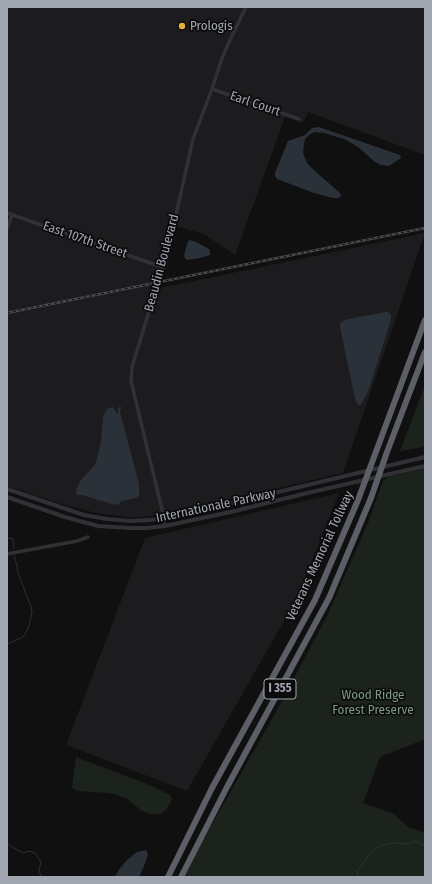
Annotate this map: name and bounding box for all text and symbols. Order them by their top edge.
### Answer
place label: Prologis [190,18,233,34]
marker: Prologis [177,21,187,31]
street label: Earl Court [228,88,282,120]
street label: Beaudin Boulevard [141,213,183,313]
street label: East 107th Street [41,218,129,262]
street label: Internationale Parkway [155,486,277,526]
street label: Veterans Memorial Tollway [283,489,357,623]
road number: I 355 [264,679,296,699]
park label: Wood Ridge Forest Preserve [332,687,414,718]

